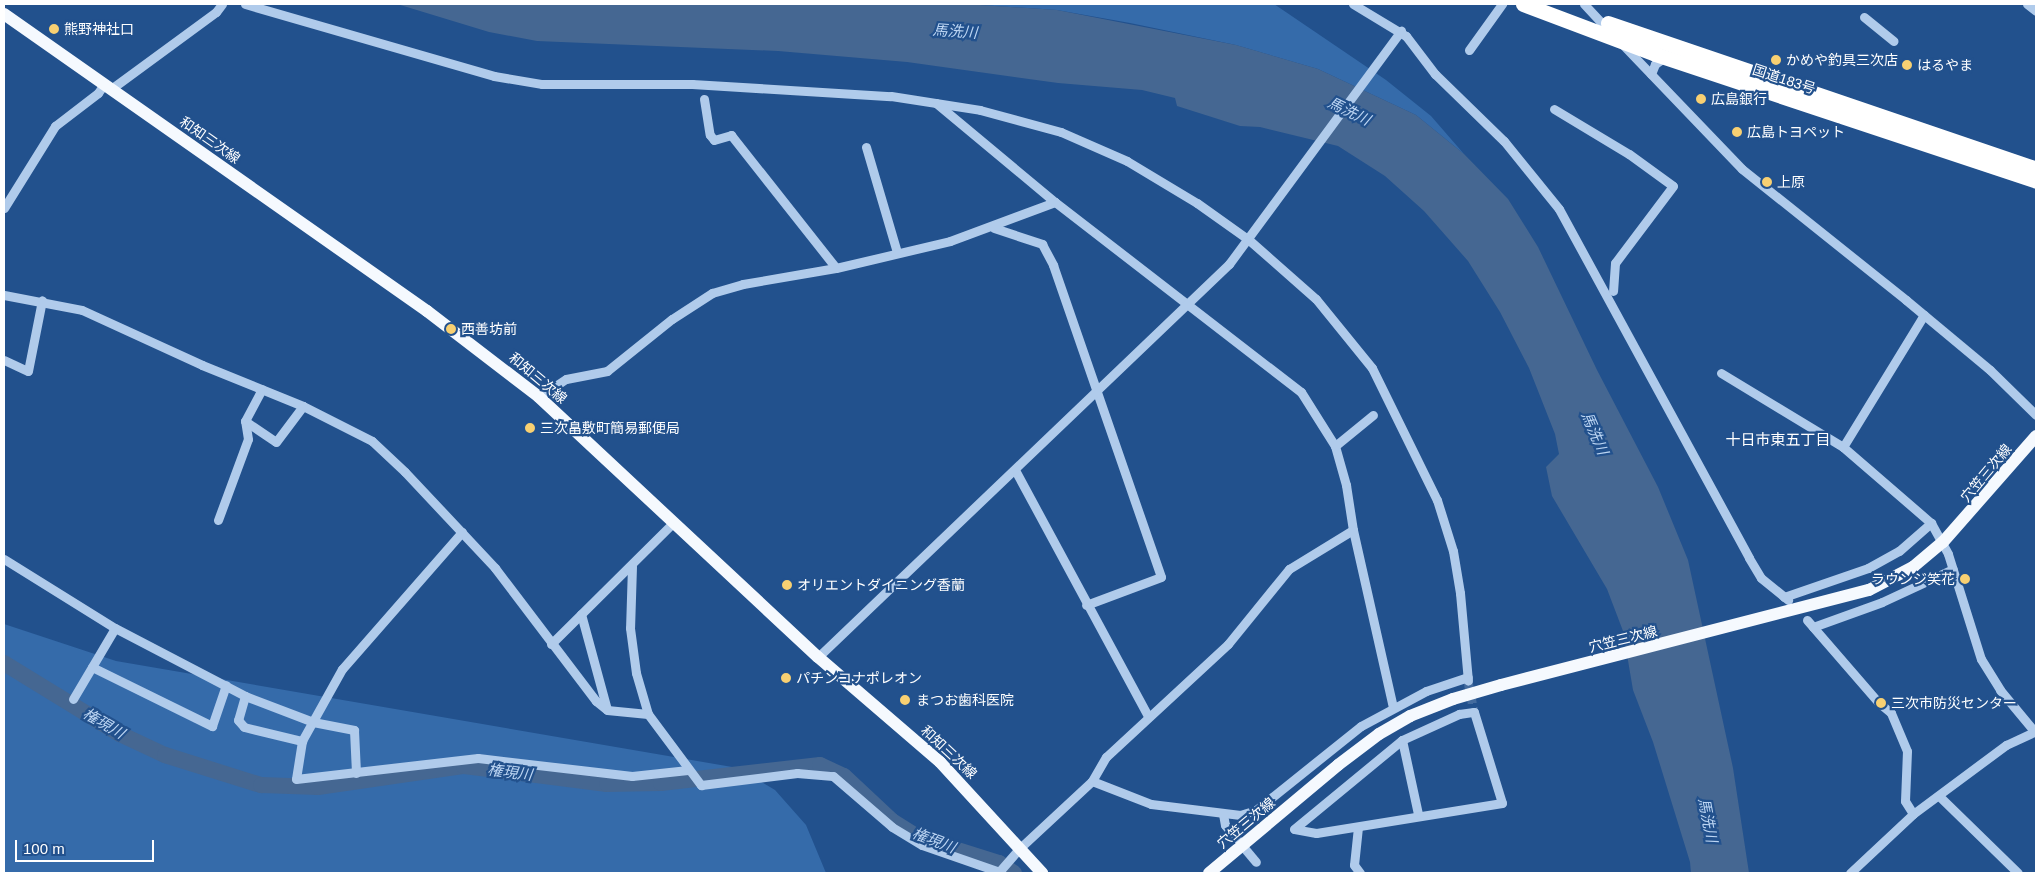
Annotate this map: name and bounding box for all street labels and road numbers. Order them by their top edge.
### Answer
street label: 国道183号 [1750,61,1818,97]
street label: 和知三次線 [177,113,243,167]
street label: 和知三次線 [506,349,570,407]
street label: 穴笠三次線 [1957,441,2015,505]
street label: 穴笠三次線 [1587,622,1659,656]
street label: 和知三次線 [918,722,980,782]
street label: 穴笠三次線 [1214,794,1278,852]

